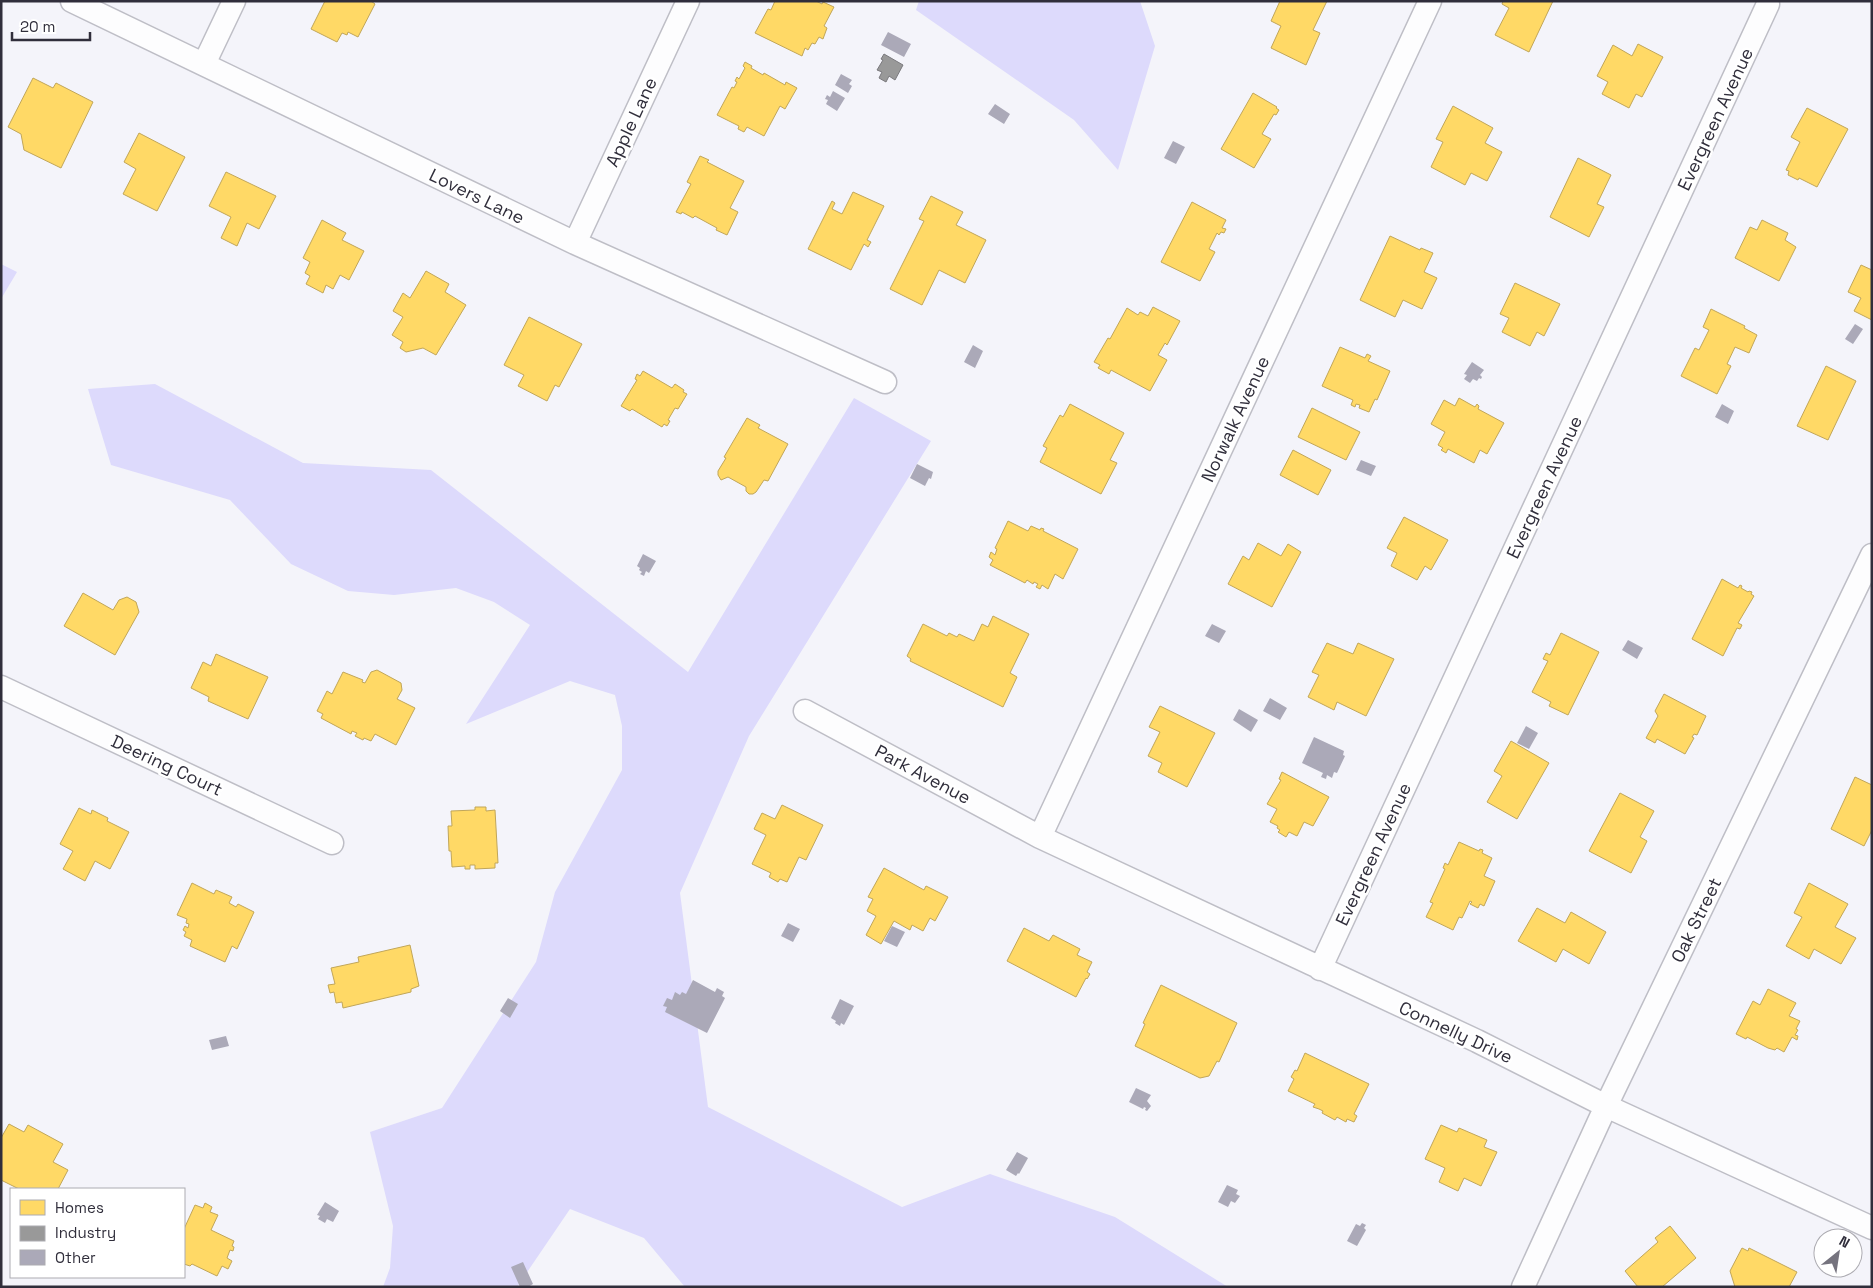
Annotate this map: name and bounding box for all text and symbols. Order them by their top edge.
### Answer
scale bar [12,10,90,42]
text: 20 m [20,17,55,36]
street label: Evergreen Avenue [1672,44,1758,194]
street label: Apple Lane [600,74,662,170]
street label: Lovers Lane [426,163,528,229]
street label: Norwalk Avenue [1196,352,1274,486]
street label: Evergreen Avenue [1501,412,1587,562]
street label: Deering Court [108,729,226,801]
street label: Park Avenue [871,739,975,809]
street label: Evergreen Avenue [1330,779,1416,929]
street label: Oak Street [1666,874,1726,966]
street label: Connelly Drive [1395,996,1517,1068]
legend [10,1188,185,1278]
text: Homes [55,1198,104,1217]
text: Industry [55,1223,116,1242]
north arrow [1813,1228,1863,1278]
text: N [1836,1232,1853,1252]
text: Other [55,1248,96,1267]

